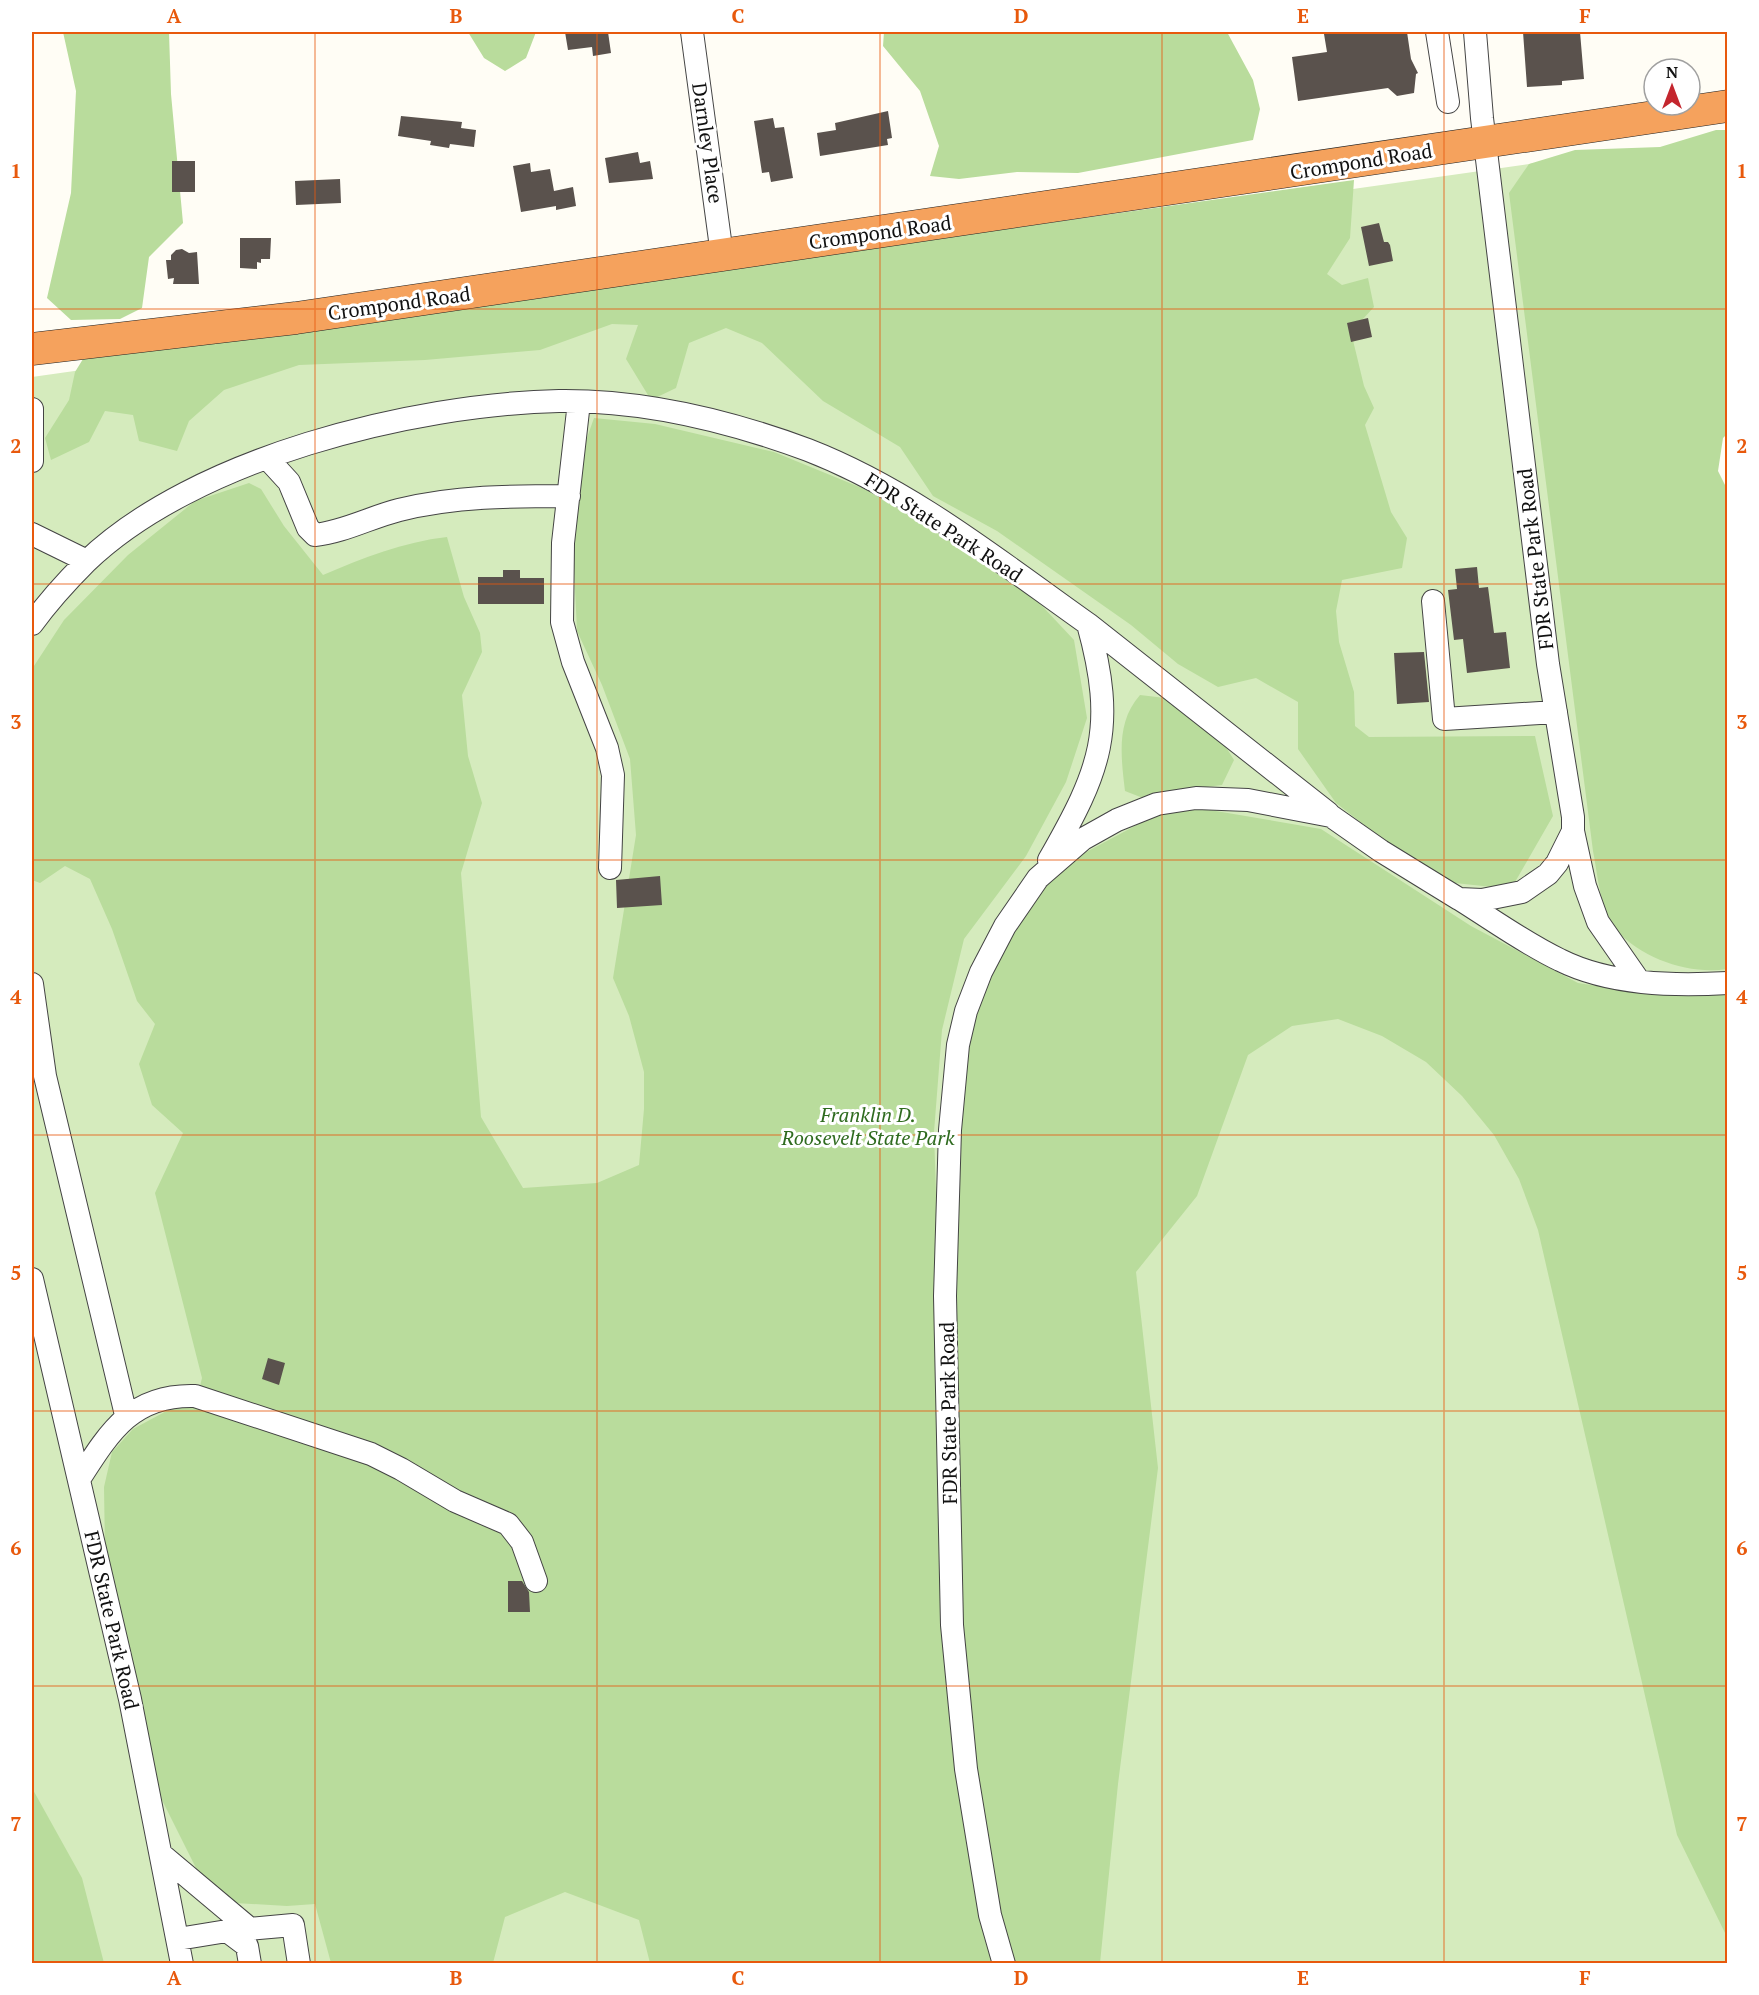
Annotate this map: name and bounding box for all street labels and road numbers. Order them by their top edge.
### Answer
street label: Darnley Place [686,81,730,205]
street label: Crompond Road [1288,136,1434,186]
street label: Crompond Road [807,209,953,255]
street label: Crompond Road [326,280,472,326]
street label: FDR State Park Road [860,466,1028,588]
street label: FDR State Park Road [1510,467,1560,651]
street label: FDR State Park Road [933,1321,963,1505]
street label: FDR State Park Road [78,1528,146,1712]

